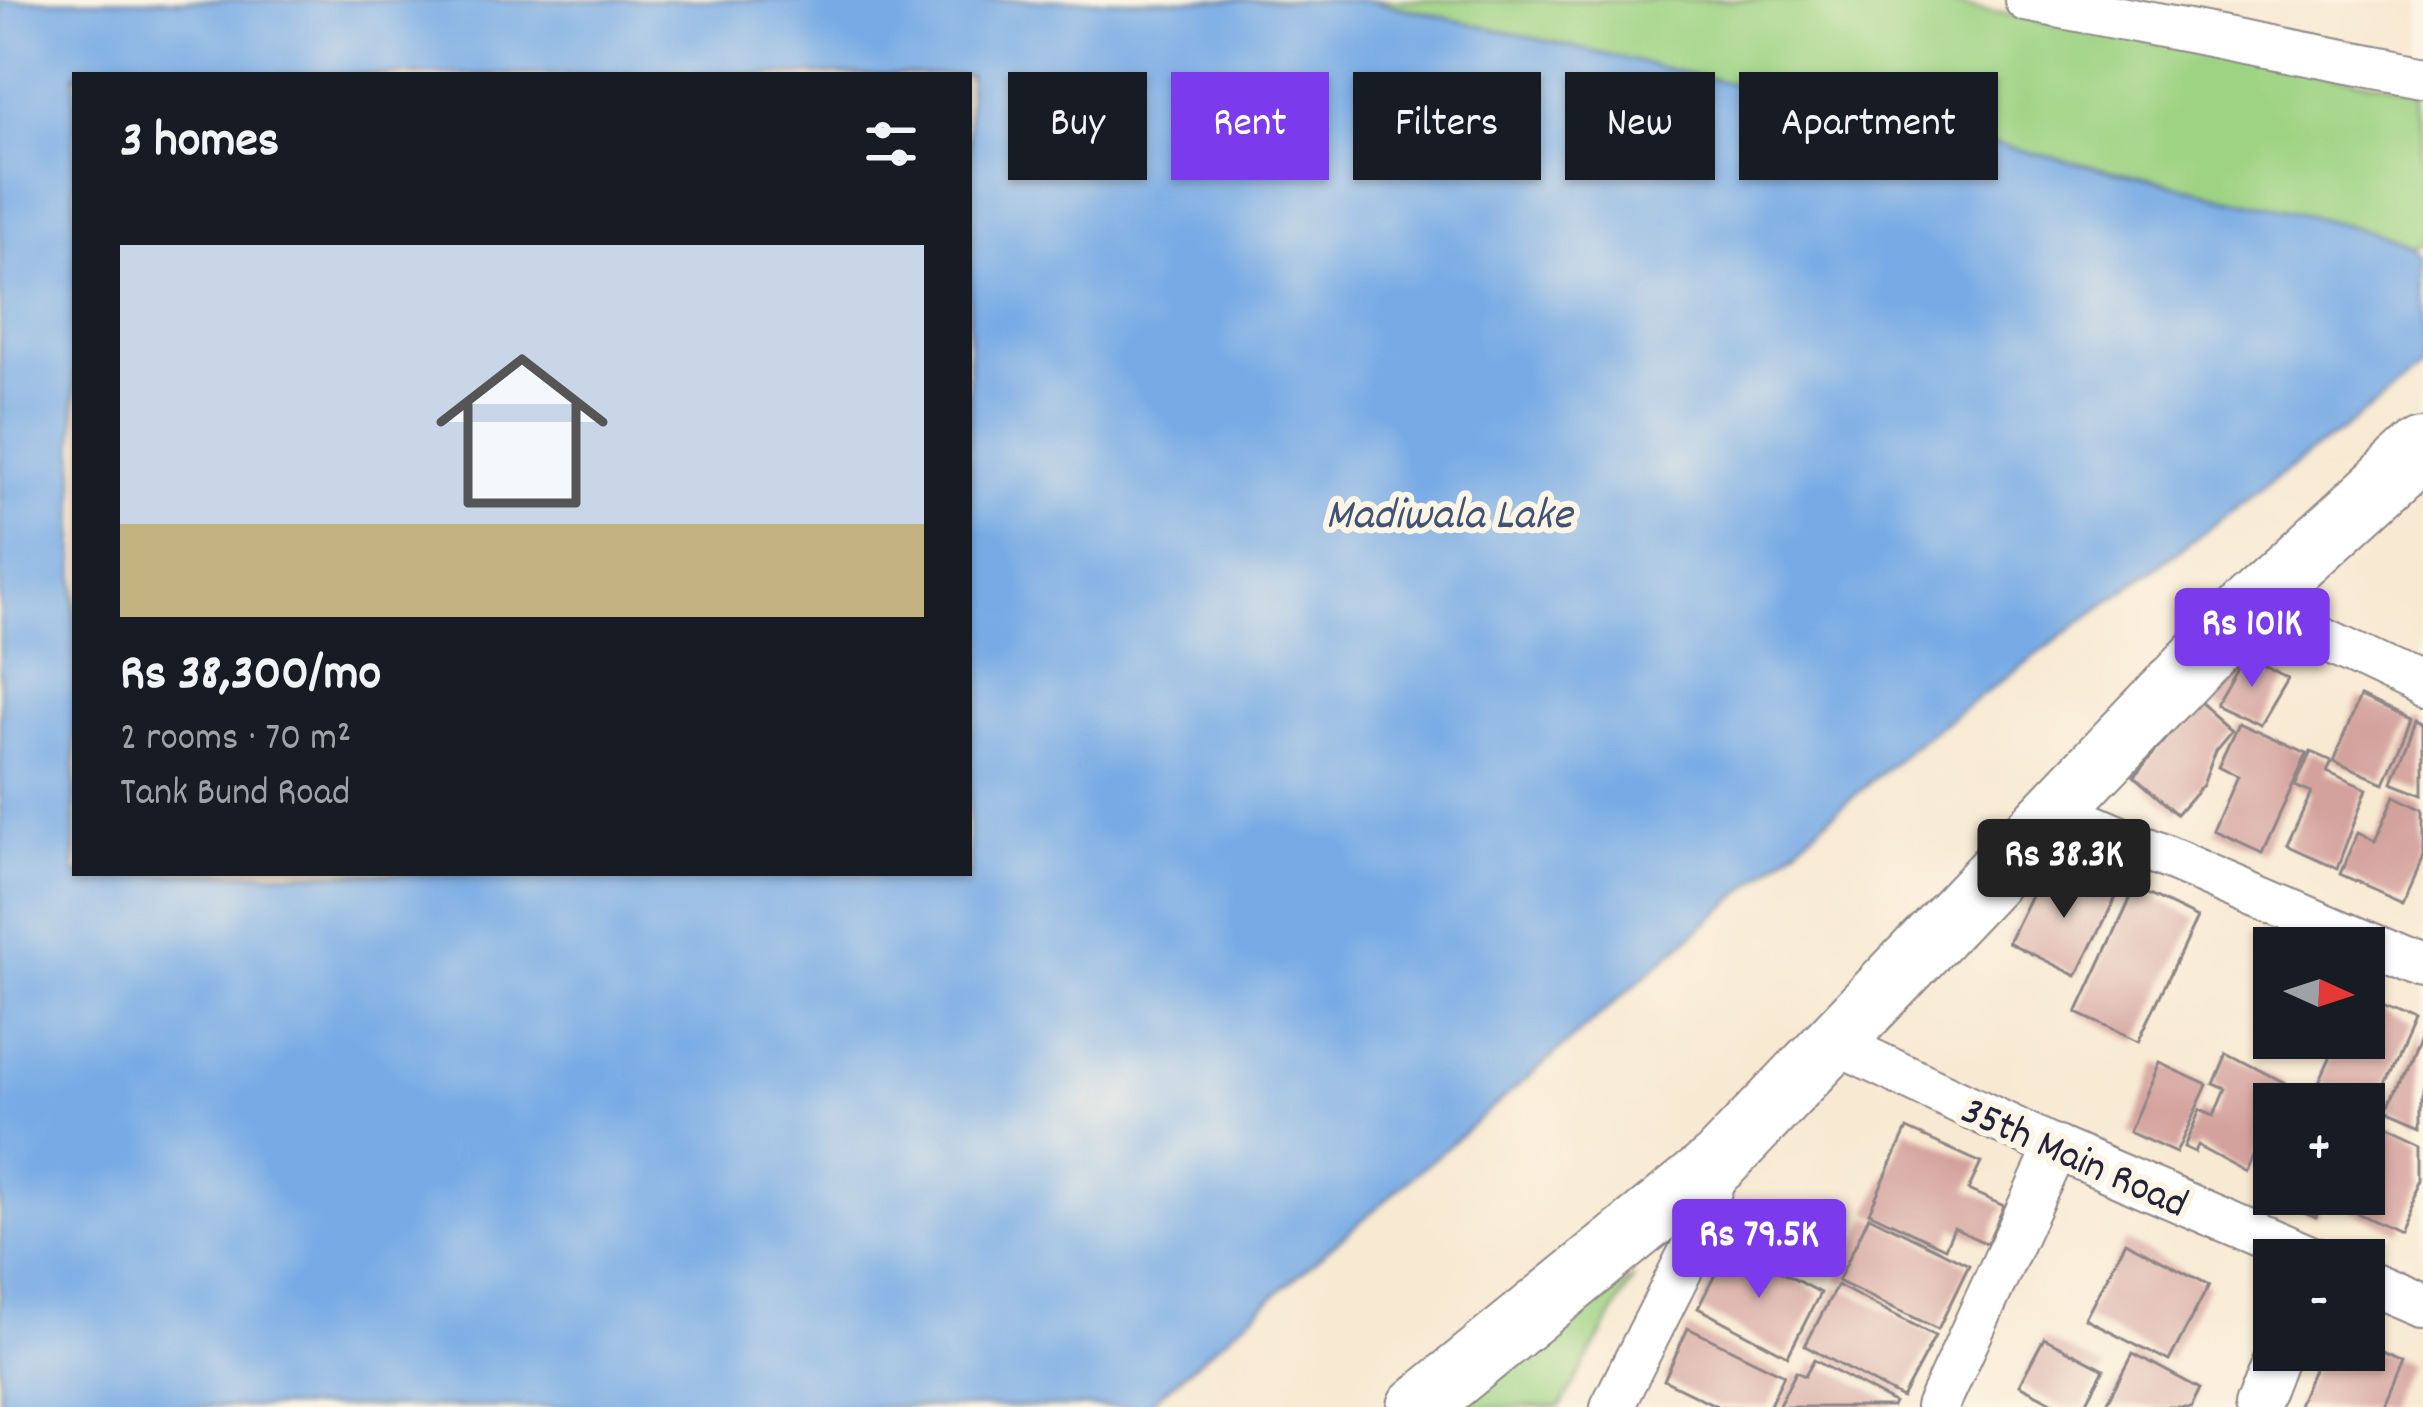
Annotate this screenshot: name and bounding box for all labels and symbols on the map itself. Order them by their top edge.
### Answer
water label: Madiwala Lake [1326,486,1575,550]
pin: Rs 101K [2141,588,2363,690]
pin: Rs 38.3K [1940,819,2188,921]
north arrow [2253,927,2385,1059]
street label: 35th Main Road [1950,1084,2196,1237]
pin: Rs 79.5K [1635,1199,1883,1301]

